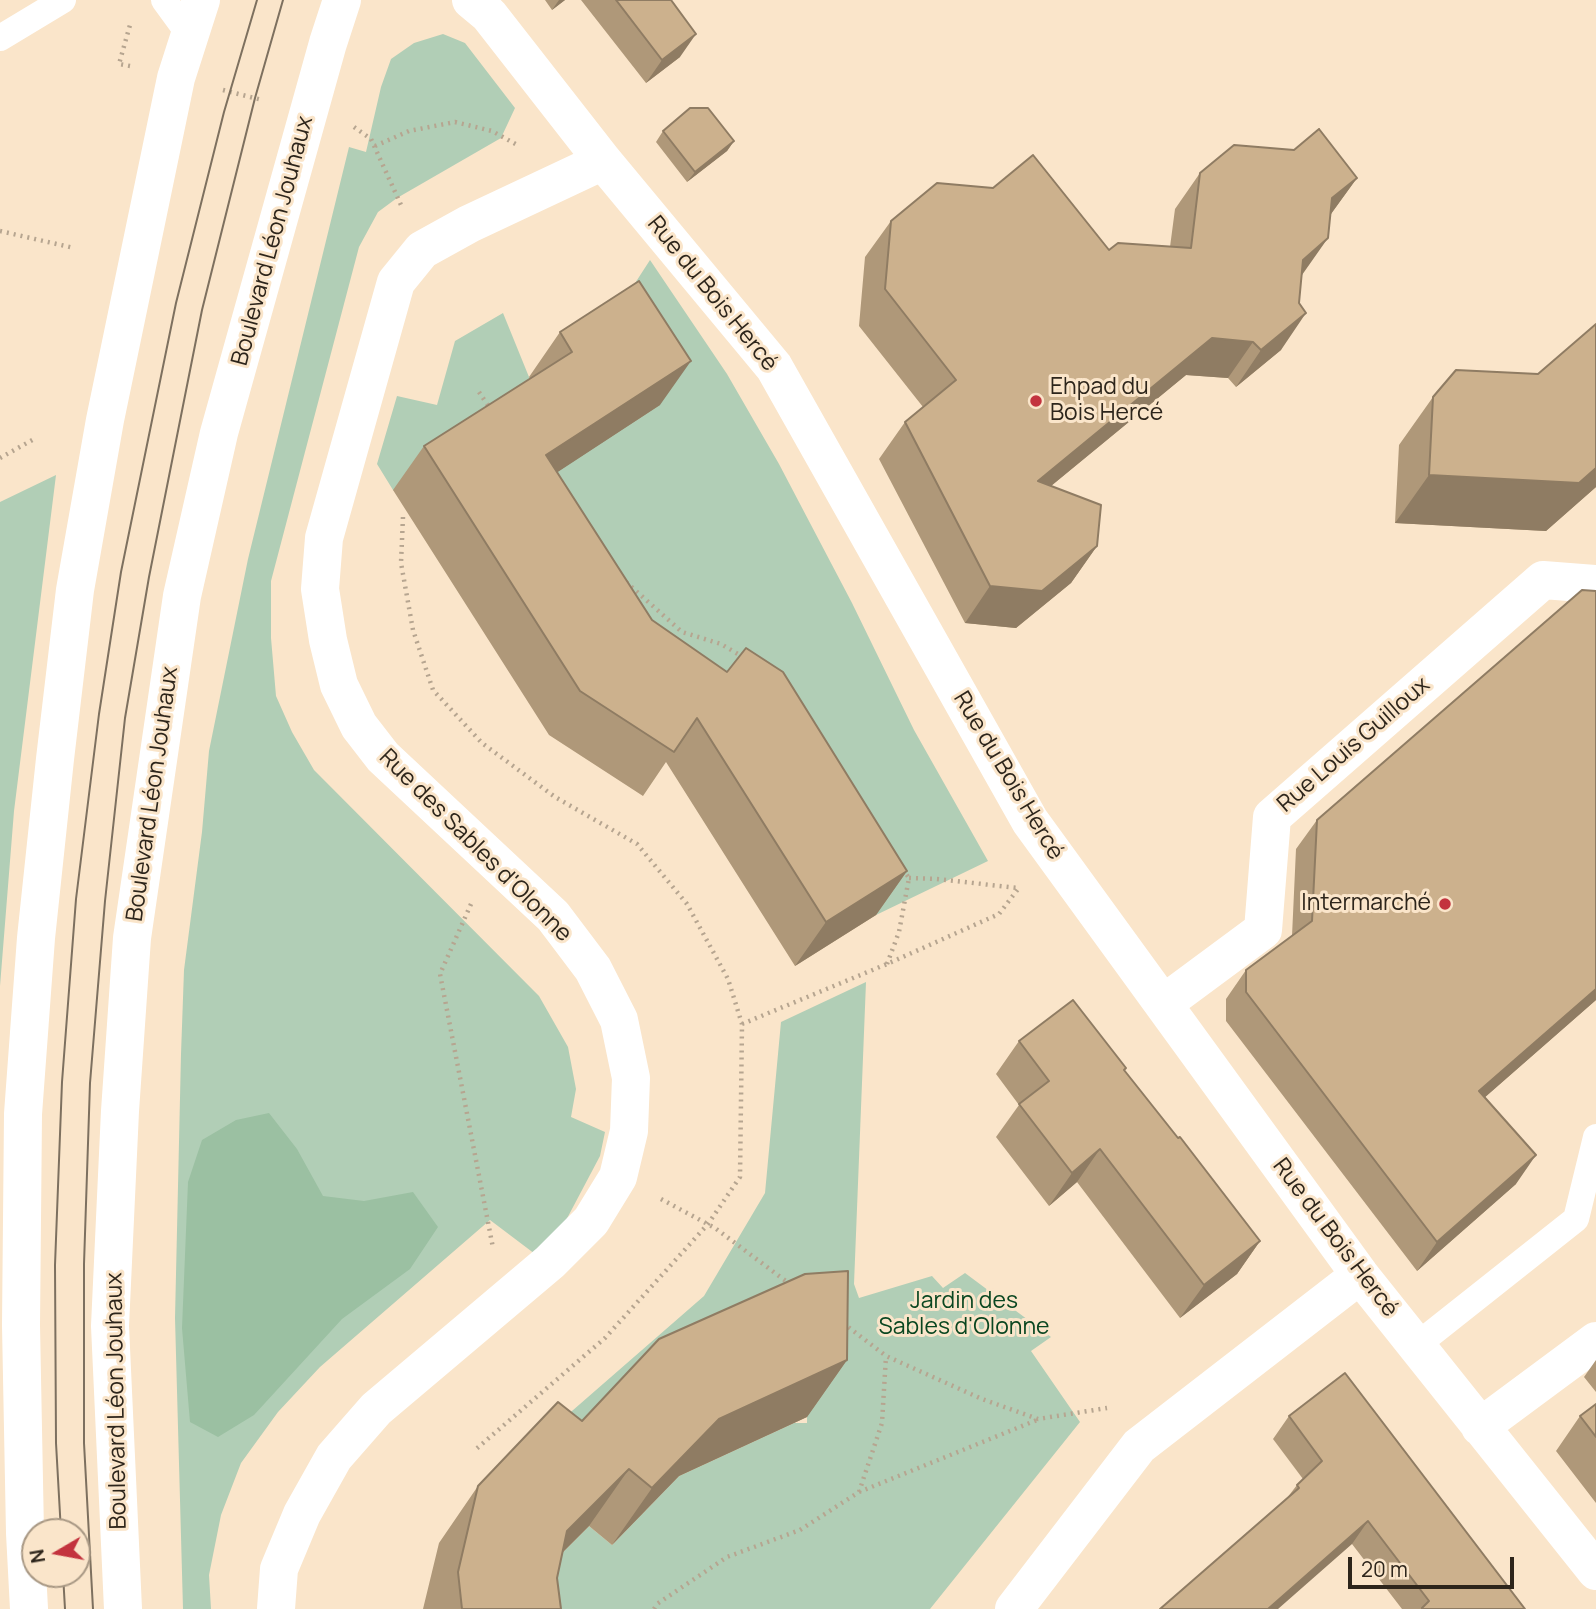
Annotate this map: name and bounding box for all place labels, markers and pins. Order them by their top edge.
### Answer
place label: Ehpad du Bois Hercé [1050,374,1163,428]
marker: Ehpad du Bois Hercé [1028,393,1044,409]
place label: Intermarché [1301,890,1431,918]
marker: Intermarché [1437,896,1453,912]

